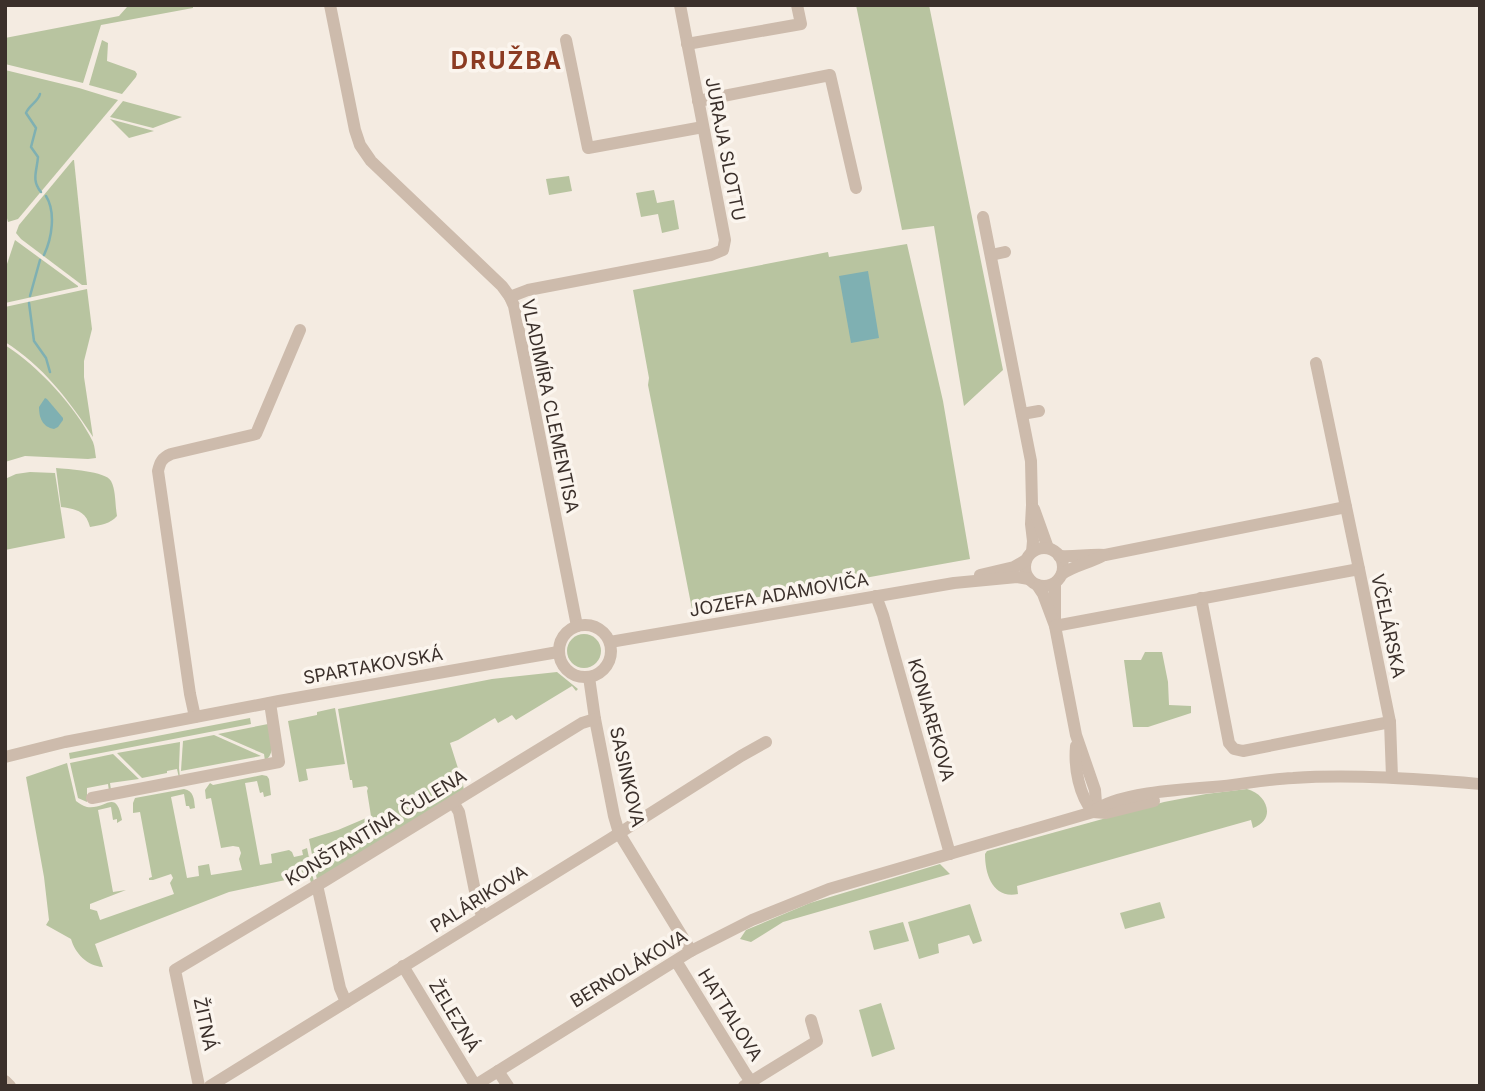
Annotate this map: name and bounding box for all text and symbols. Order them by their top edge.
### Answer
district label: DRUŽBA [451,45,563,75]
street label: JURAJA SLOTTU [701,75,750,223]
street label: VLADIMÍRA CLEMENTISA [518,297,584,515]
street label: JOZEFA ADAMOVIČA [687,567,870,621]
street label: VČELÁRSKA [1367,572,1411,680]
street label: SPARTAKOVSKÁ [301,642,444,688]
street label: KONIAREKOVA [904,656,959,784]
street label: SASINKOVA [606,725,649,829]
street label: KONŠTANTÍNA ČULENA [281,764,470,890]
street label: PALÁRIKOVA [426,860,531,937]
street label: BERNOLÁKOVA [566,925,691,1012]
street label: HATTALOVA [694,965,767,1065]
street label: ŽELEZNÁ [425,975,485,1056]
street label: ŽITNÁ [190,995,222,1052]

